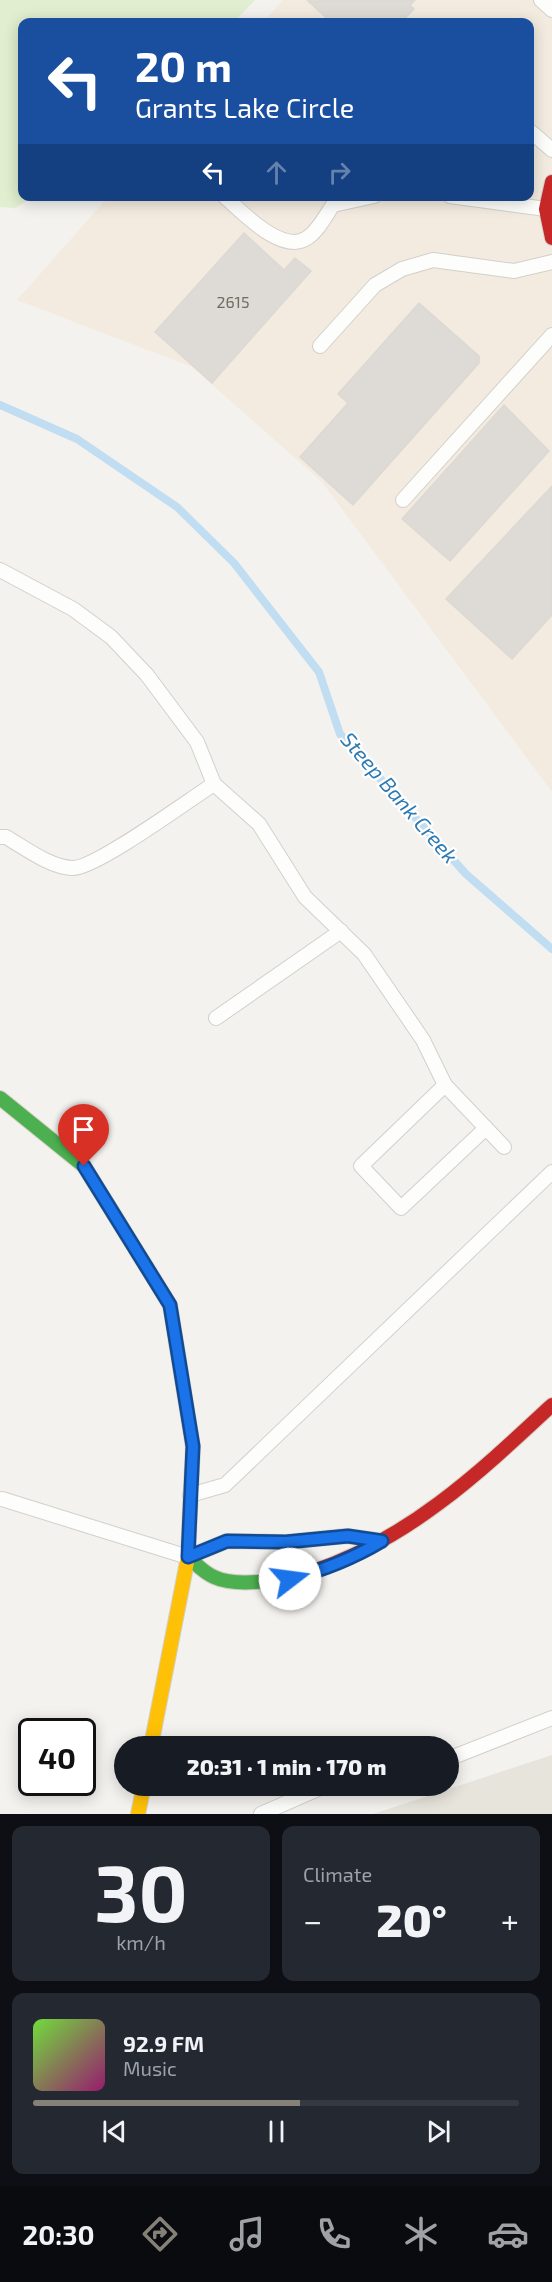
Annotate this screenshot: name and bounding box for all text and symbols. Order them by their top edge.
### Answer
text: 20 m [135,40,232,90]
icon: left [36,42,114,120]
text: Grants Lake Circle [135,91,354,123]
icon: left [197,156,230,189]
icon: ahead [260,156,293,189]
icon: right [323,156,356,189]
house number: 2615 [216,292,250,311]
water label: Steep Bank Creek [337,726,464,868]
pin [58,1104,109,1166]
icon: arrive [67,1113,100,1146]
position arrow [258,1547,322,1611]
speed limit sign: 40 [18,1718,96,1796]
text: 20:31 · 1 min · 170 m [187,1753,386,1779]
text: 30 [94,1844,188,1938]
text: Climate [303,1862,372,1886]
text: 20° [376,1892,447,1946]
text: − [303,1900,322,1940]
text: + [501,1900,519,1940]
text: km/h [116,1930,166,1954]
text: 92.9 FM [123,2030,204,2056]
text: Music [123,2056,177,2080]
icon: previous [98,2115,131,2148]
icon: pause [260,2115,293,2148]
icon: next [422,2115,455,2148]
icon: directions [139,2213,181,2255]
icon: music [226,2213,268,2255]
icon: phone [313,2213,355,2255]
icon: climate [400,2213,442,2255]
icon: car [487,2213,529,2255]
text: 20:30 [22,2218,95,2250]

